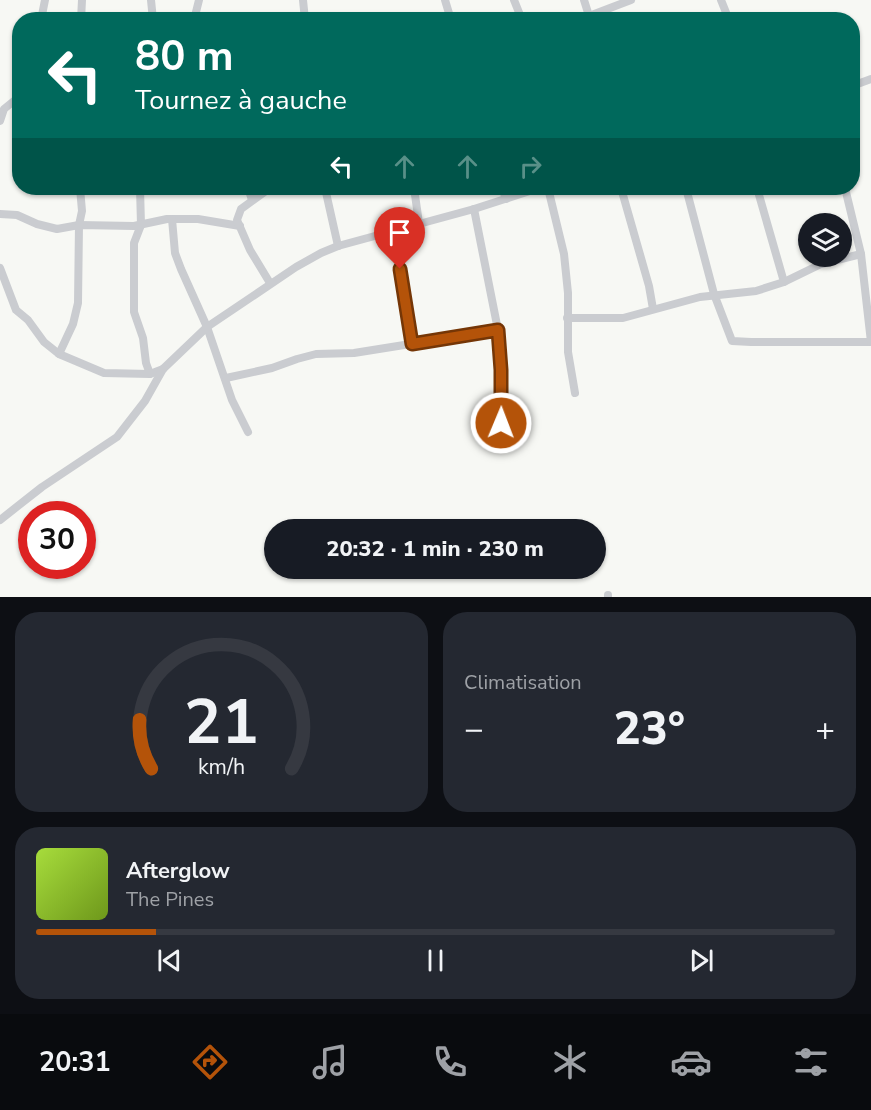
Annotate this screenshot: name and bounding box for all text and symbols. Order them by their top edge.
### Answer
text: 80 m [135,28,234,85]
icon: left [36,36,114,114]
text: Tournez à gauche [135,82,347,119]
icon: left [325,150,358,183]
icon: ahead [388,150,421,183]
icon: ahead [451,150,484,183]
icon: right [514,150,547,183]
pin [374,207,425,269]
map controls [798,213,852,267]
button: layers [798,213,852,267]
icon: arrive [383,216,416,249]
position arrow [469,391,533,455]
speed limit sign: 30 [18,501,96,579]
text: 20:32 · 1 min · 230 m [326,534,544,564]
text: Climatisation [464,669,582,696]
text: 21 [184,680,259,765]
text: 23° [614,699,685,760]
text: − [464,707,484,752]
text: + [815,707,835,752]
text: km/h [198,752,245,782]
text: Afterglow [126,856,230,886]
text: The Pines [126,886,214,913]
icon: previous [153,944,186,977]
icon: pause [419,944,452,977]
icon: next [685,944,718,977]
icon: directions [189,1041,231,1083]
icon: music [309,1041,351,1083]
icon: phone [429,1041,471,1083]
icon: climate [549,1041,591,1083]
icon: car [670,1041,712,1083]
icon: filters [790,1041,832,1083]
text: 20:31 [39,1044,111,1081]

